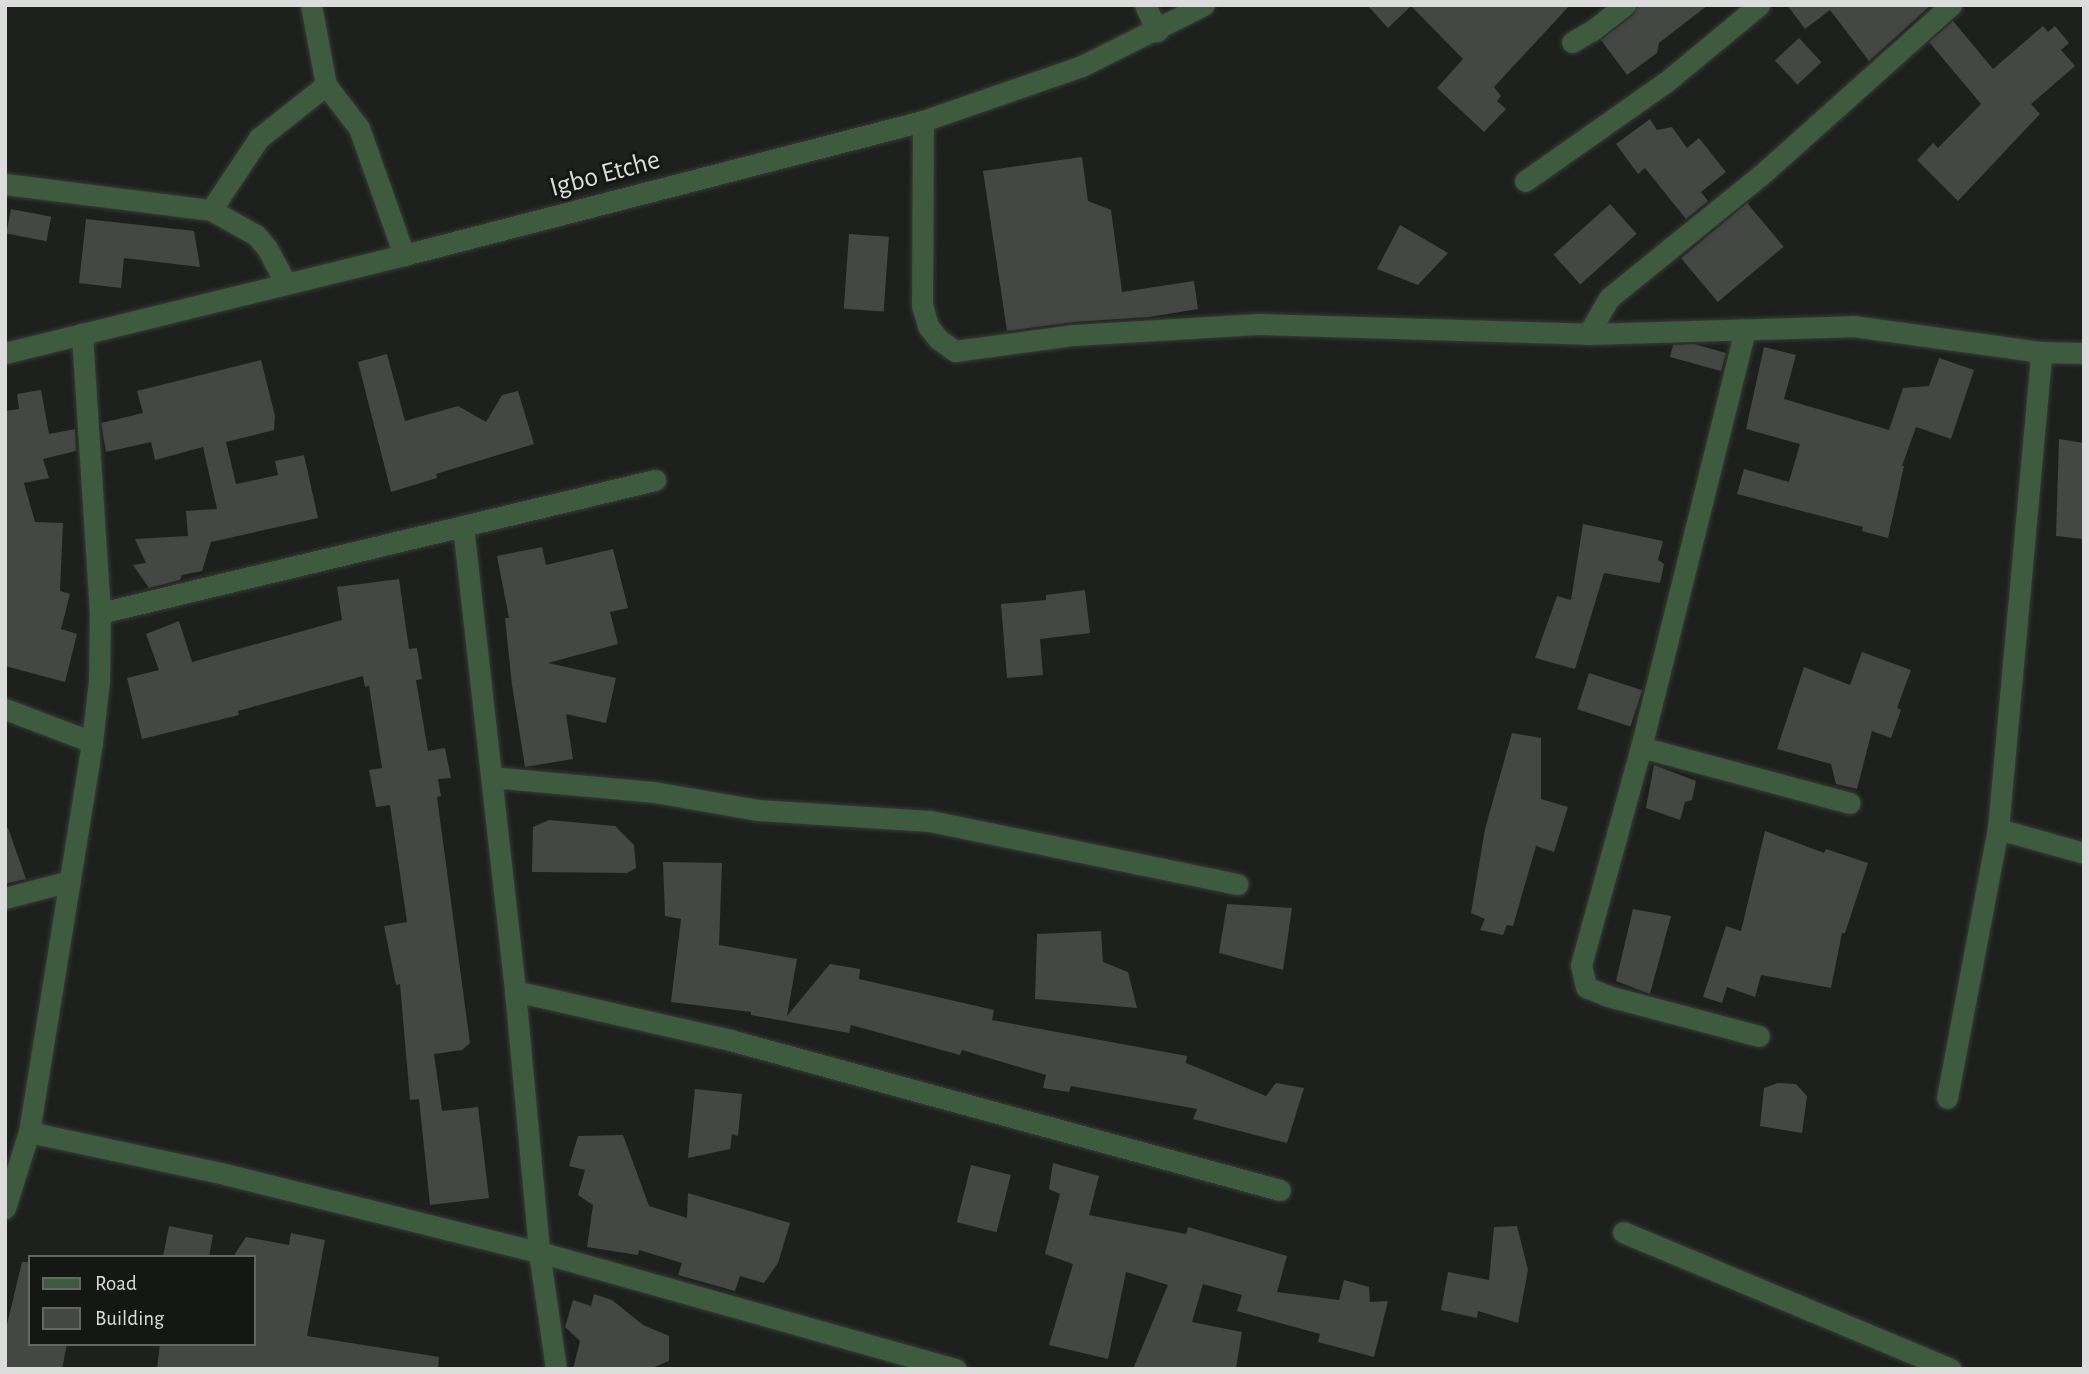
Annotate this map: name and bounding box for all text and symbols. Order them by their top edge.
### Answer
street label: Igbo Etche [546,143,664,205]
legend [28,1255,256,1346]
text: Road [95,1273,137,1294]
text: Building [95,1308,164,1329]

